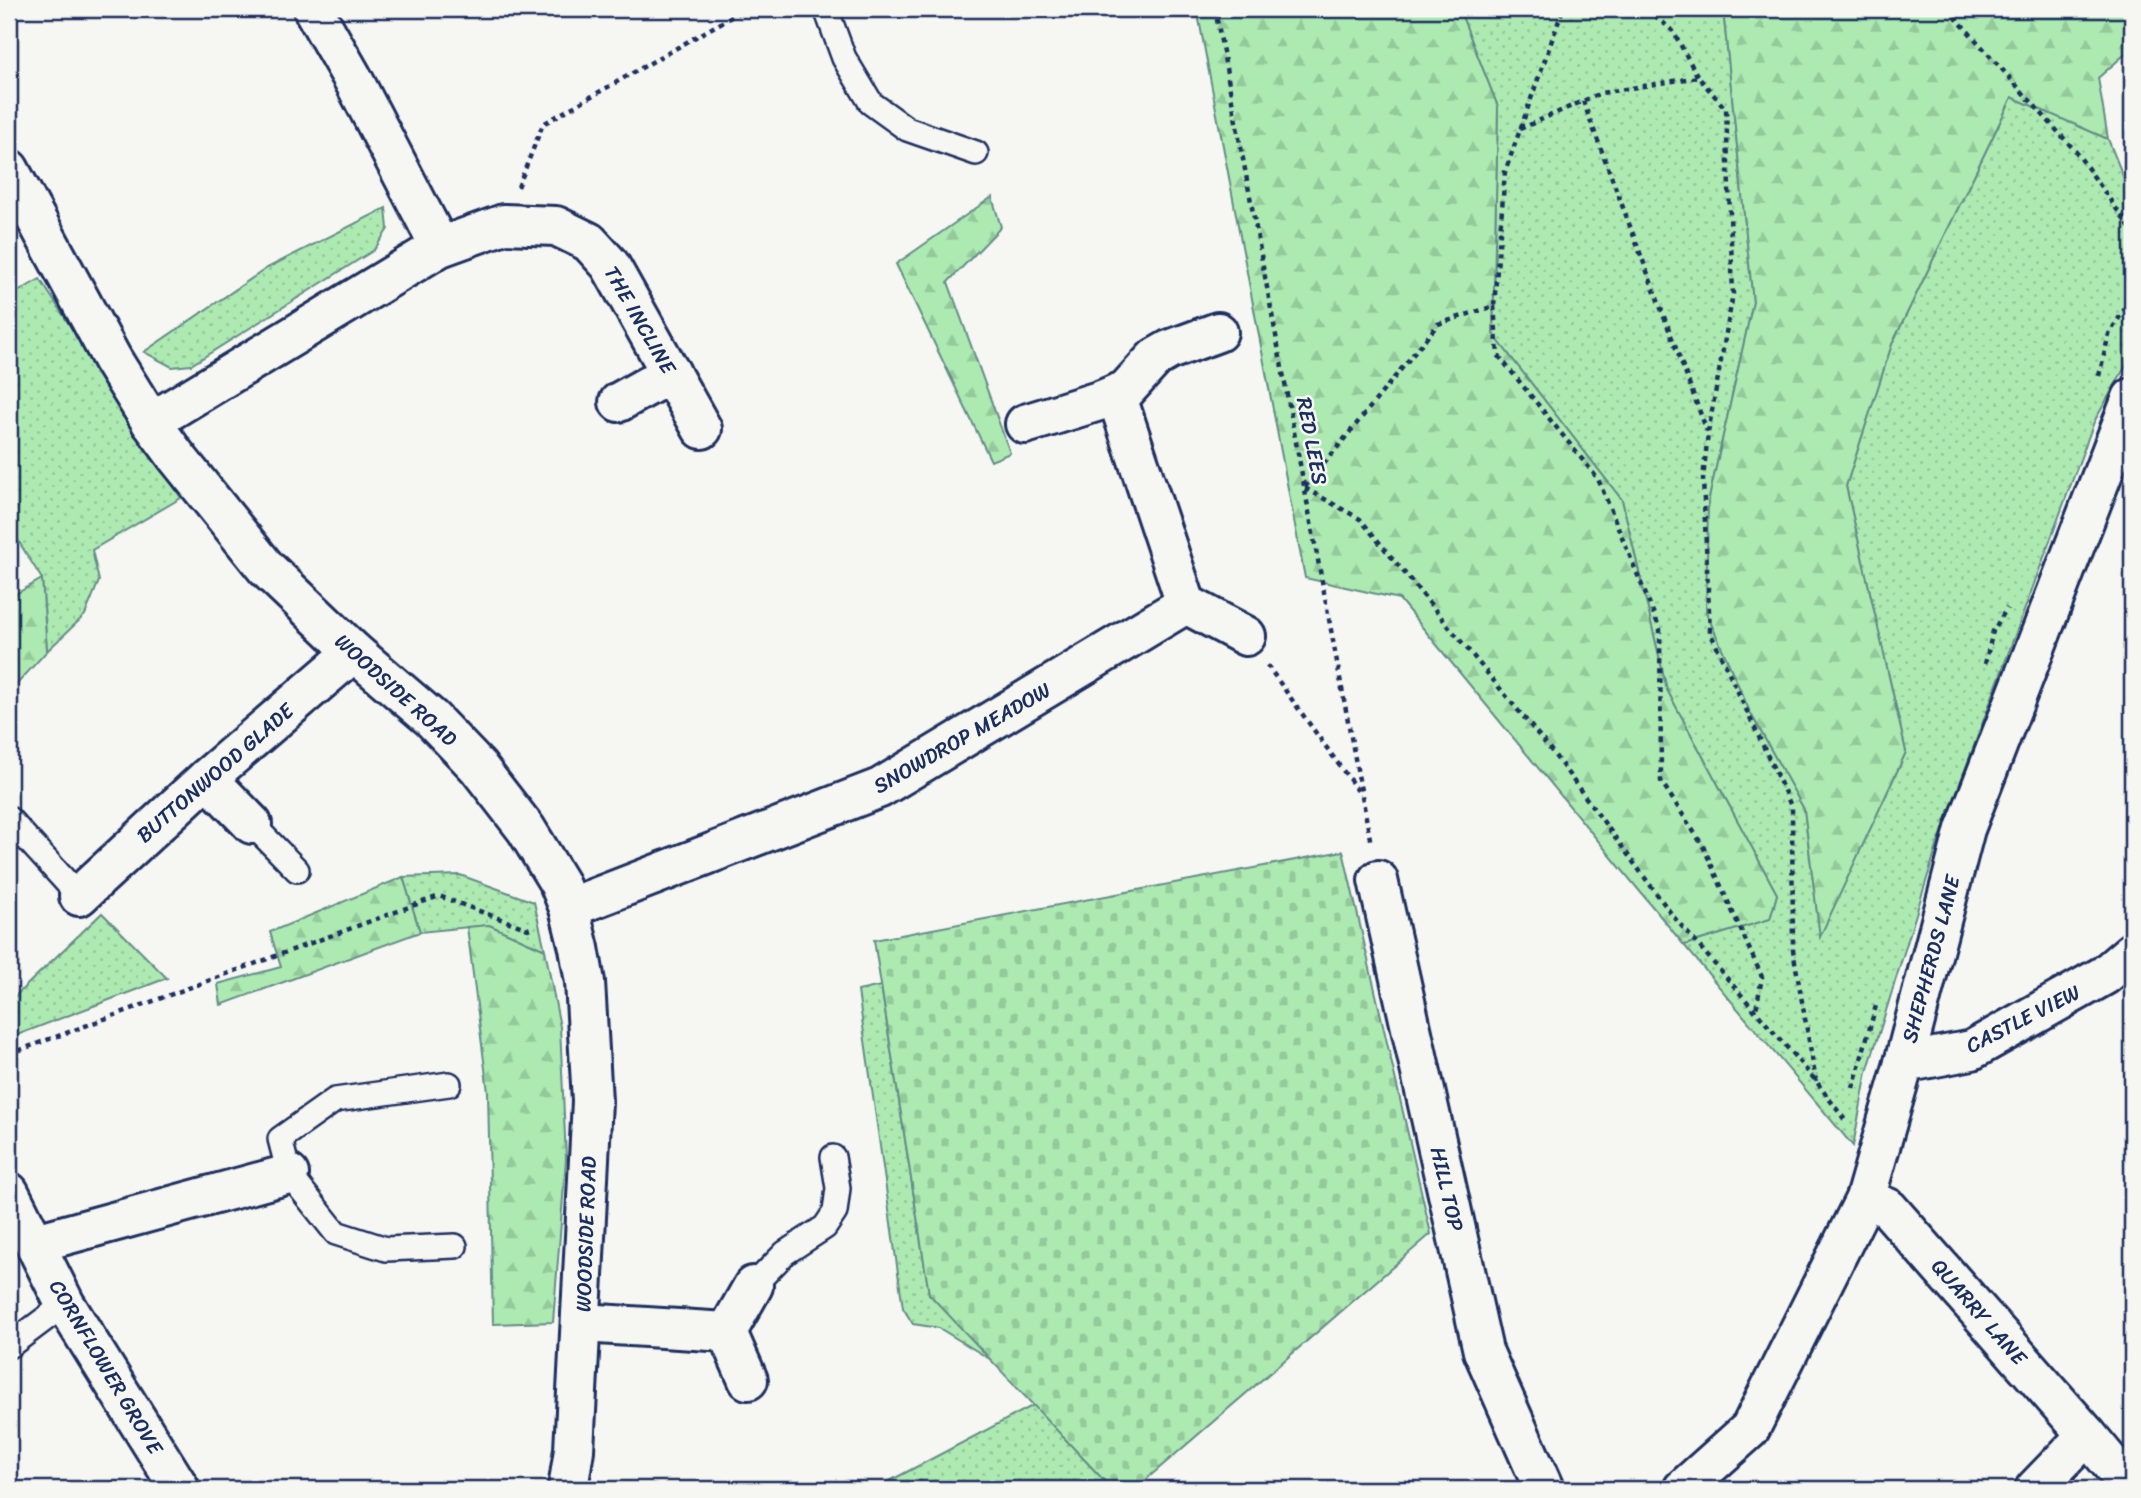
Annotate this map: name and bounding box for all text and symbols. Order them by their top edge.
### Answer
street label: THE INCLINE [593,258,687,383]
street label: RED LEES [1285,394,1339,488]
street label: WOODSIDE ROAD [325,624,467,757]
street label: SNOWDROP MEADOW [866,671,1058,805]
street label: BUTTONWOOD GLADE [127,692,304,853]
street label: SHEPHERDS LANE [1890,870,1972,1047]
street label: CASTLE VIEW [1959,974,2087,1064]
street label: HILL TOP [1419,1143,1475,1236]
street label: WOODSIDE ROAD [564,1155,608,1313]
street label: QUARRY LANE [1921,1250,2038,1375]
street label: CORNFLOWER GROVE [38,1272,174,1463]

